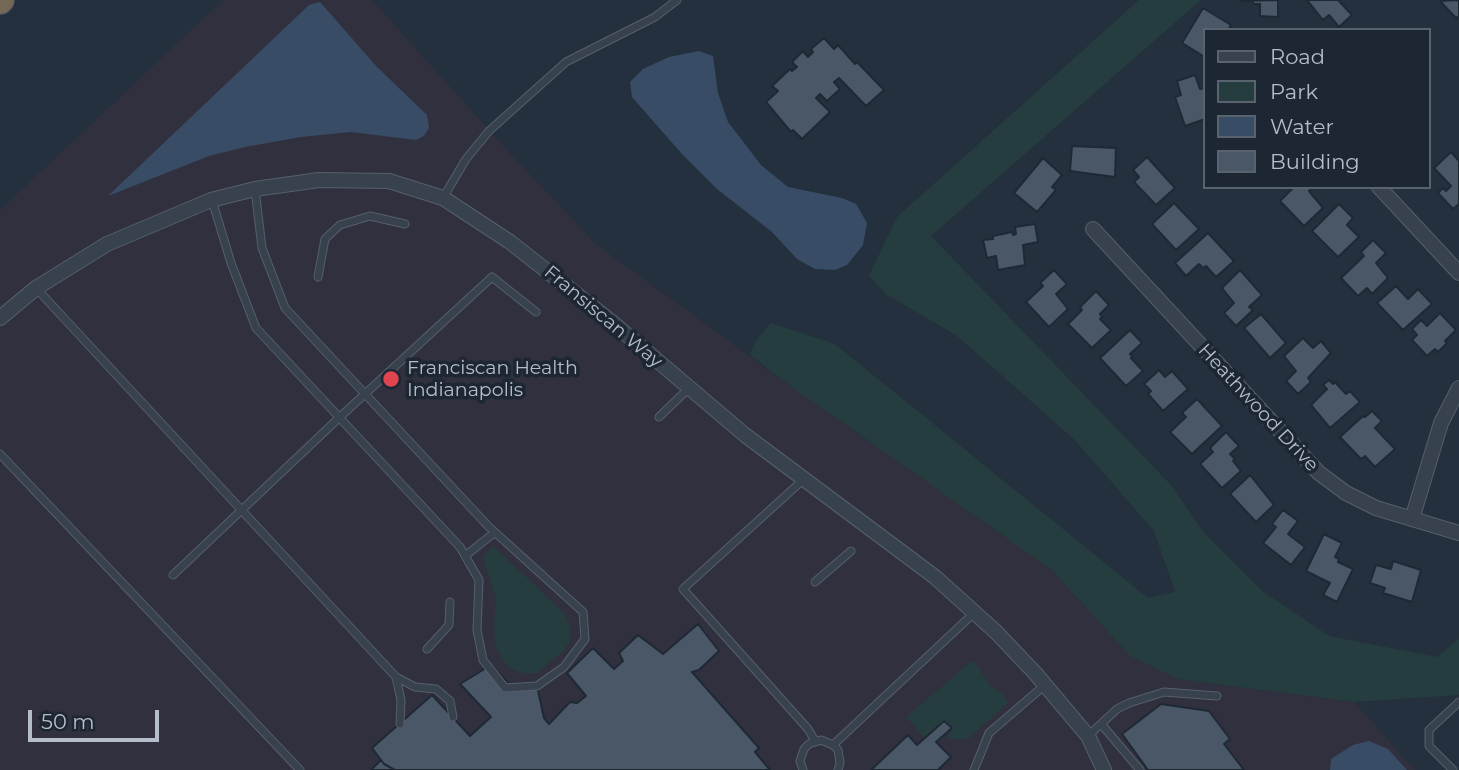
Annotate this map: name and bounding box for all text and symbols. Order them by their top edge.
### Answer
legend [1204,28,1431,189]
text: Road [1270,44,1325,69]
text: Park [1270,79,1318,104]
text: Water [1270,114,1334,139]
text: Building [1270,149,1360,174]
street label: Fransiscan Way [539,261,667,373]
street label: Heathwood Drive [1193,339,1323,477]
place label: Franciscan Health Indianapolis [407,357,578,401]
marker: Franciscan Health Indianapolis [381,369,401,389]
scale bar [32,696,163,740]
text: 50 m [41,709,95,734]

